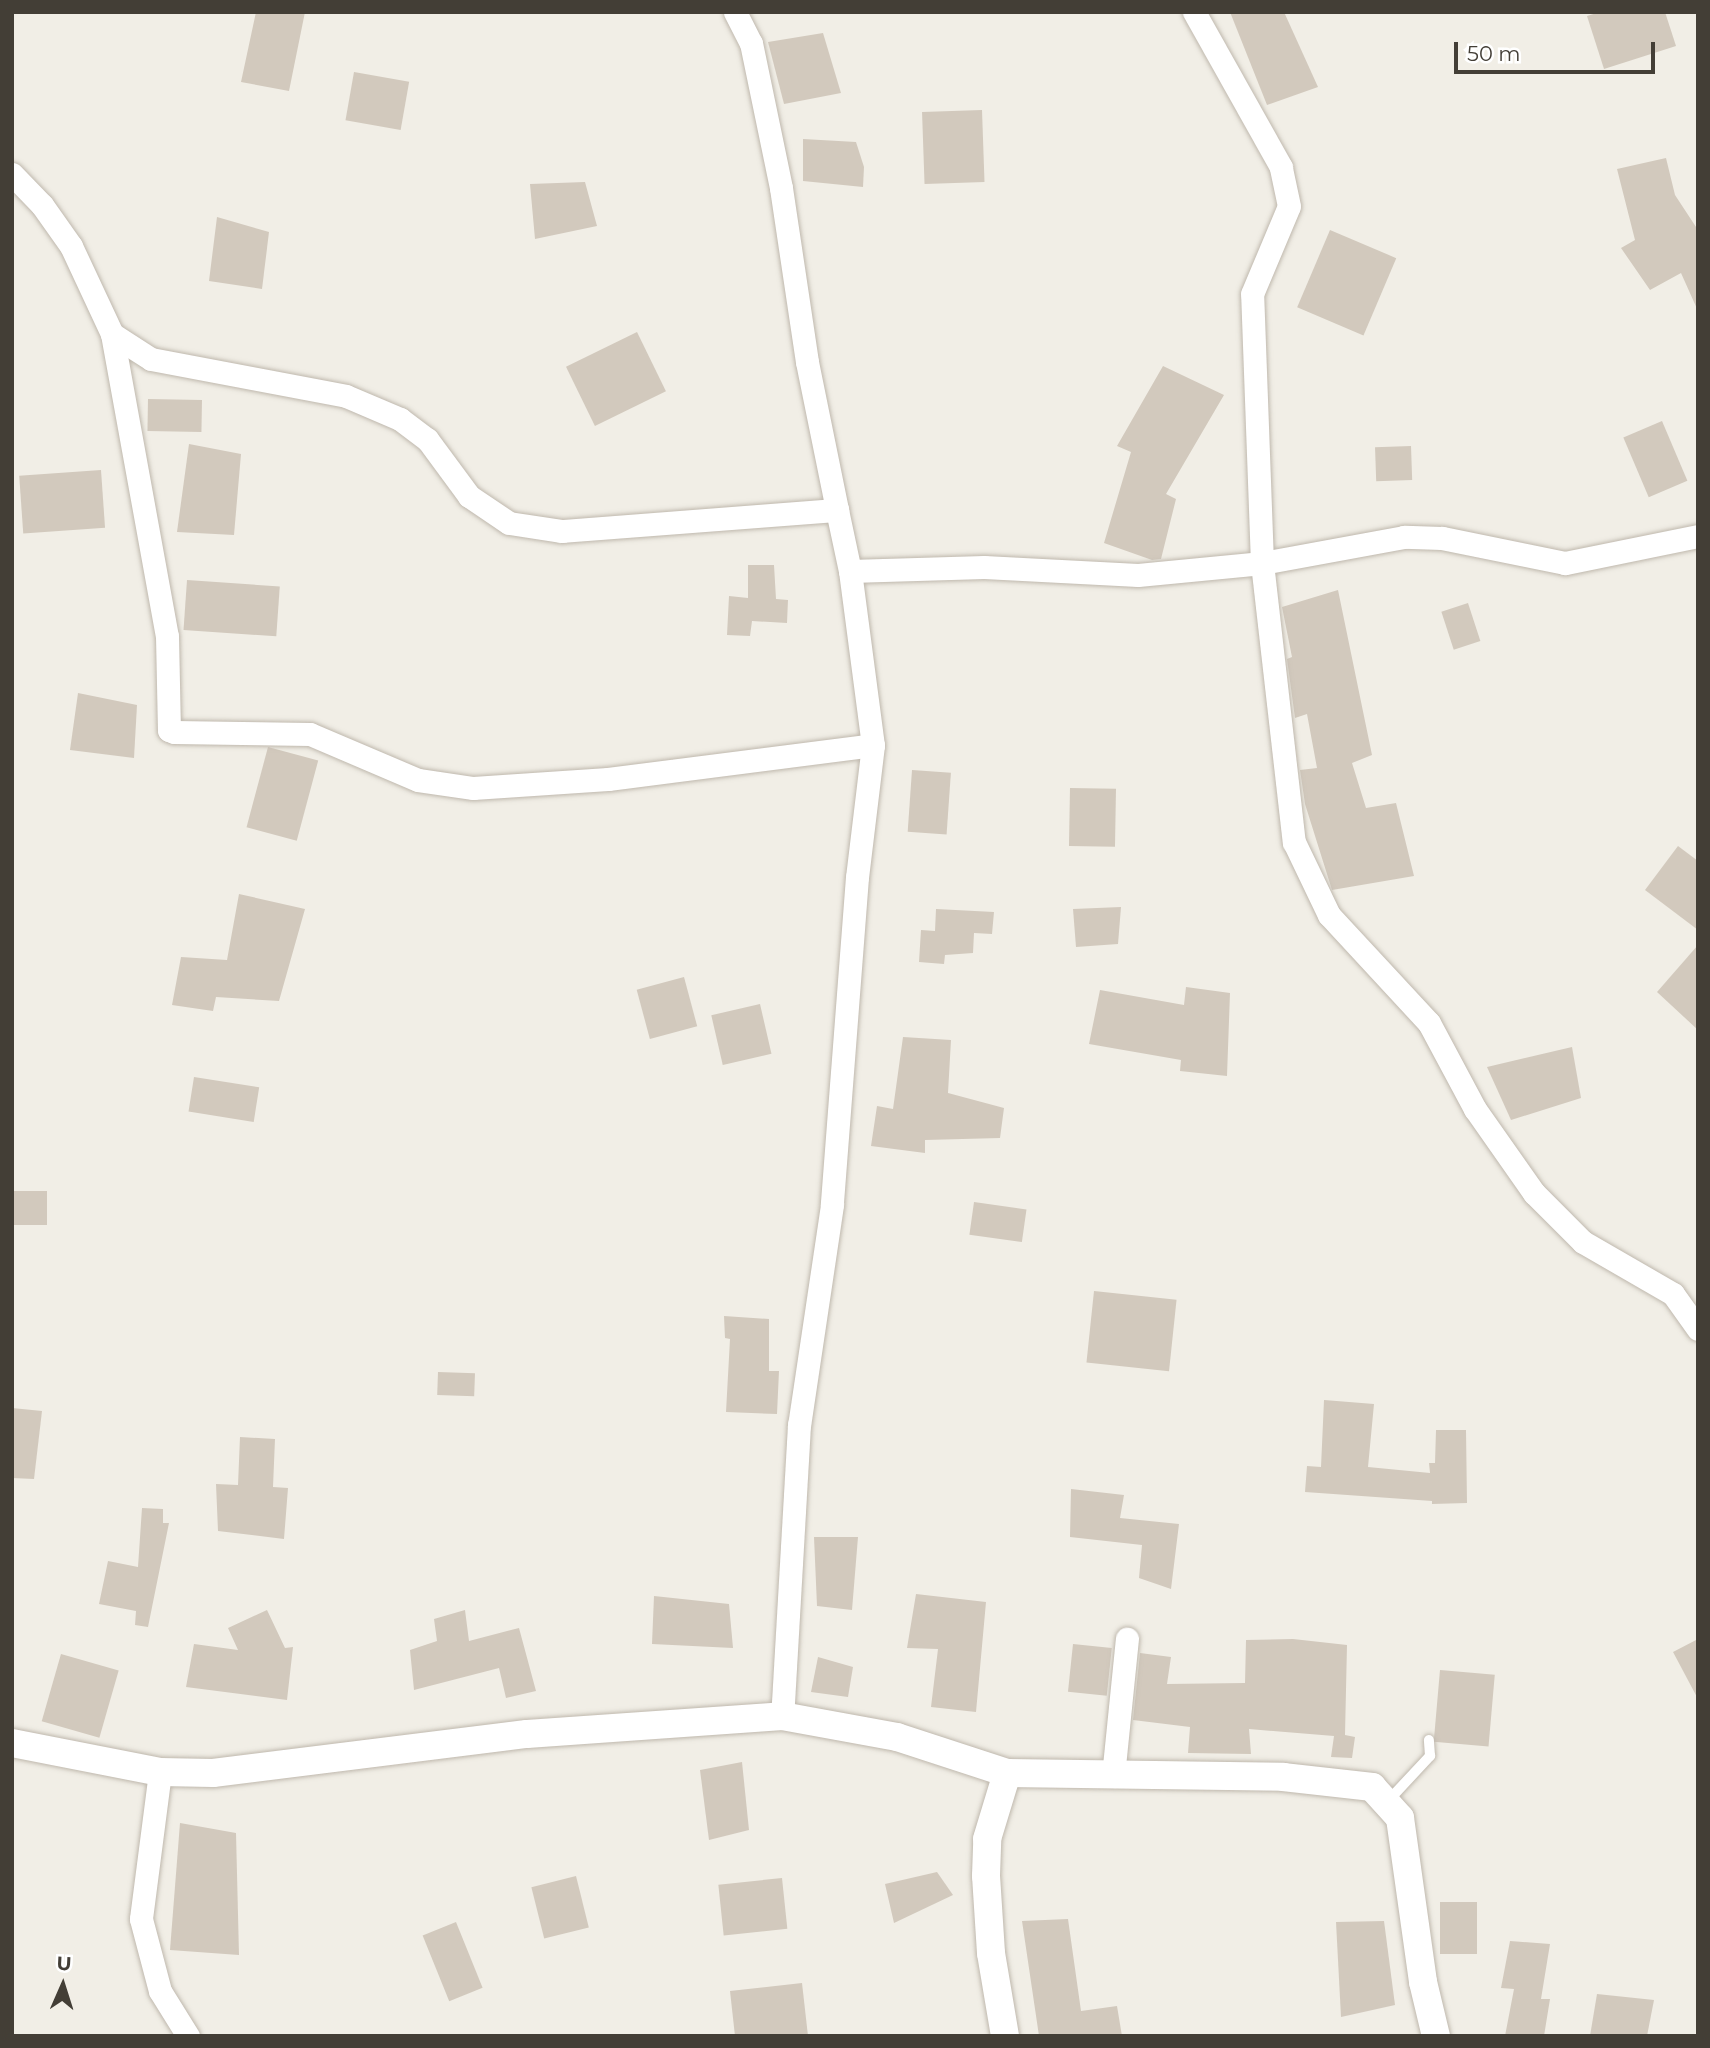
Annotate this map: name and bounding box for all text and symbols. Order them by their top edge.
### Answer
scale bar [1458,28,1659,72]
text: 50 m [1467,41,1521,66]
north arrow [28,1950,98,2020]
text: U [56,1952,72,1975]

